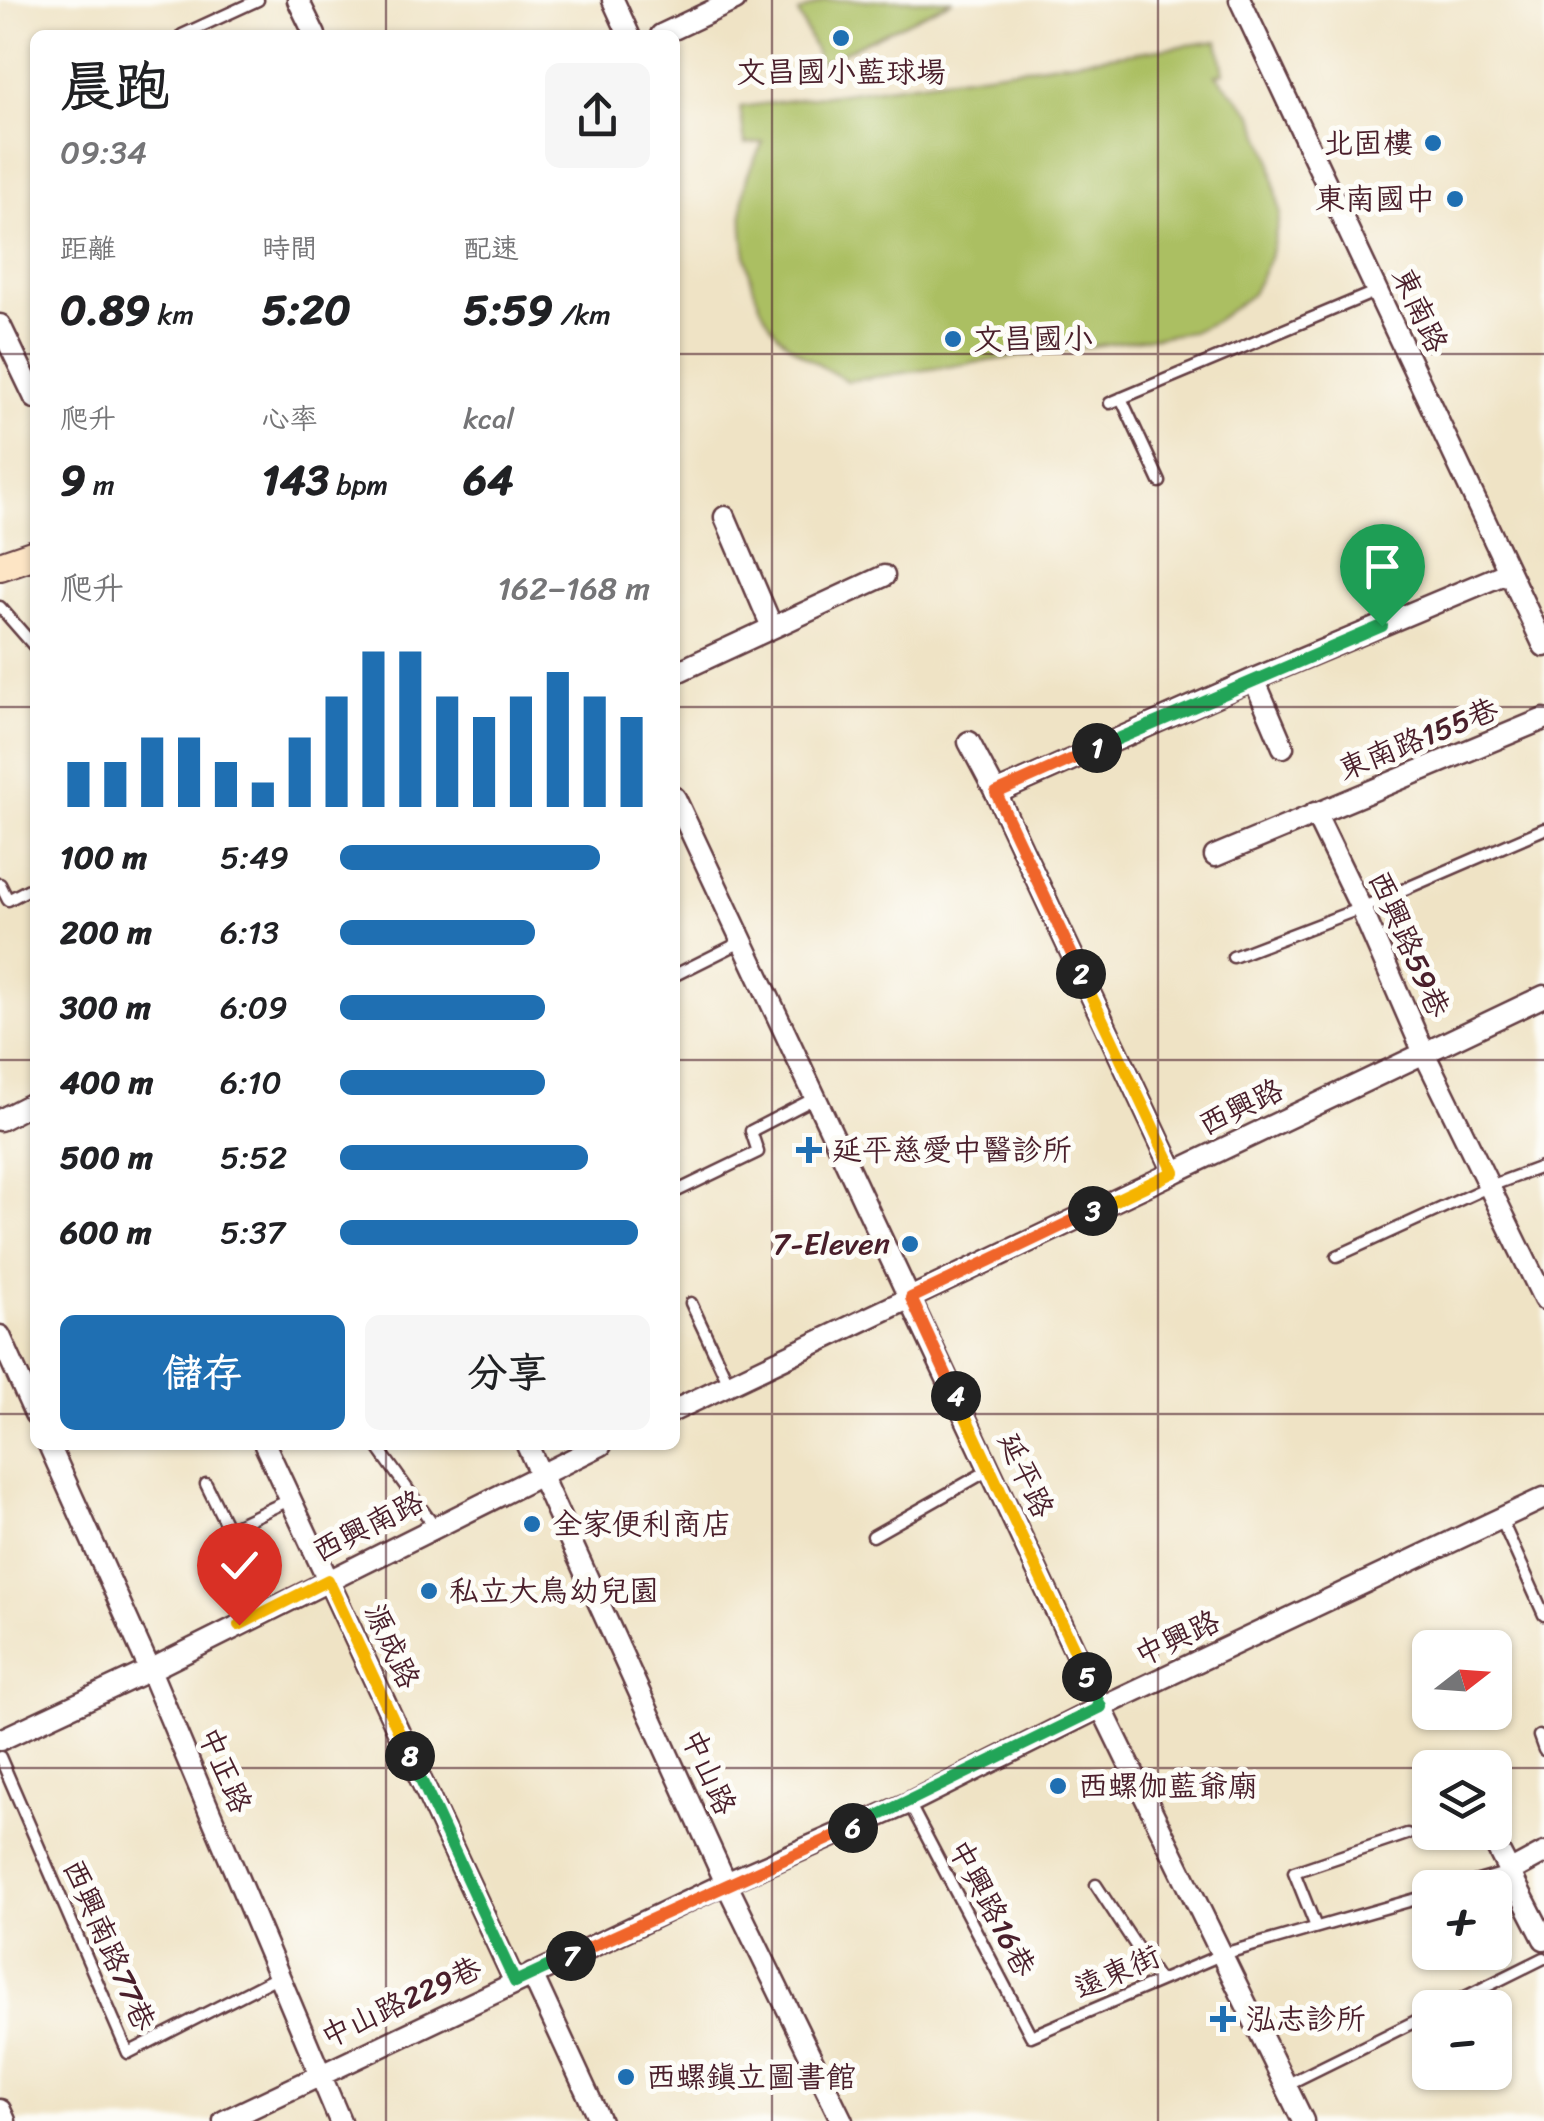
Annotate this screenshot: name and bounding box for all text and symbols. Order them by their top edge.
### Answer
marker: 文昌國小藍球場 [830,27,852,49]
text: 晨跑 [60,38,170,135]
place label: 文昌國小藍球場 [736,45,946,99]
button: share [545,63,650,168]
place label: 北固樓 [1323,116,1413,170]
text: 09:34 [60,124,147,181]
marker: 北固樓 [1422,132,1444,154]
place label: 東南國中 [1315,172,1435,226]
marker: 東南國中 [1444,188,1466,210]
text: 距離 [60,224,116,273]
text: 時間 [262,224,318,273]
text: 配速 [463,224,519,273]
street label: 東南路 [1377,258,1463,362]
text: 0.89 [60,273,150,347]
text: 5:20 [262,273,351,347]
text: 5:59 [463,273,553,347]
text: km [150,290,194,339]
text: /km [553,290,611,339]
place label: 文昌國小 [973,312,1093,366]
marker: 文昌國小 [942,328,964,350]
text: 爬升 [60,394,116,443]
text: 心率 [262,394,318,443]
text: kcal [463,394,514,443]
text: 9 [60,443,86,517]
text: 143 [262,443,329,517]
text: 64 [463,443,513,517]
text: m [86,460,115,509]
text: bpm [329,460,388,509]
pin [1340,524,1425,627]
icon: arrive [1355,539,1410,594]
text: 爬升 [60,560,124,617]
text: 162–168 m [497,560,650,617]
street label: 東南路155巷 [1329,682,1507,796]
pin: 1 [1072,723,1122,773]
text: 1 [1091,723,1103,772]
text: 100 m [60,829,147,886]
text: 5:49 [220,829,289,886]
street label: 西興路59巷 [1352,861,1466,1027]
text: 200 m [60,904,152,961]
text: 6:13 [220,904,279,961]
pin: 2 [1056,949,1106,999]
text: 2 [1073,949,1089,998]
text: 300 m [60,979,151,1036]
text: 6:09 [220,979,288,1036]
text: 400 m [60,1054,153,1111]
text: 6:10 [220,1054,282,1111]
street label: 西興路 [1189,1063,1293,1151]
place label: 延平慈愛中醫診所 [832,1123,1072,1177]
text: 500 m [60,1129,153,1186]
text: 5:52 [220,1129,287,1186]
marker: 延平慈愛中醫診所 [796,1137,822,1163]
pin: 3 [1068,1186,1118,1236]
text: 3 [1085,1186,1101,1235]
text: 600 m [60,1204,152,1261]
text: 5:37 [220,1204,285,1261]
place label: 7-Eleven [773,1217,890,1271]
marker: 7-Eleven [899,1233,921,1255]
button: 儲存 [60,1315,345,1430]
button: 分享 [365,1315,650,1430]
pin: 4 [931,1371,981,1421]
text: 4 [947,1371,965,1420]
street label: 延平路 [983,1423,1069,1527]
street label: 西興南路 [302,1475,434,1577]
place label: 全家便利商店 [552,1497,732,1551]
marker: 全家便利商店 [521,1513,543,1535]
pin [197,1523,282,1626]
icon: check [212,1538,267,1593]
place label: 私立大鳥幼兒園 [449,1564,659,1618]
marker: 私立大鳥幼兒園 [418,1580,440,1602]
street label: 源成路 [349,1594,435,1698]
street label: 中興路 [1125,1595,1229,1681]
north arrow [1412,1630,1512,1730]
map controls [1412,1630,1512,2090]
pin: 5 [1062,1652,1112,1702]
text: 5 [1078,1652,1096,1701]
street label: 中正路 [183,1718,267,1822]
street label: 中山路 [666,1720,752,1824]
pin: 8 [385,1731,435,1781]
text: 8 [402,1731,418,1780]
button: layers [1412,1750,1512,1850]
place label: 西螺伽藍爺廟 [1078,1759,1258,1813]
marker: 西螺伽藍爺廟 [1047,1775,1069,1797]
pin: 6 [828,1803,878,1853]
text: 6 [845,1803,861,1852]
street label: 中興路16巷 [933,1829,1051,1987]
street label: 西興南路77巷 [47,1850,171,2040]
button: + [1412,1870,1512,1970]
street label: 遠東街 [1065,1930,1169,2014]
pin: 7 [546,1931,596,1981]
text: 7 [563,1931,579,1980]
street label: 中山路229巷 [311,1941,491,2063]
button: − [1412,1990,1512,2090]
place label: 泓志診所 [1246,1992,1366,2046]
marker: 泓志診所 [1210,2006,1236,2032]
place label: 西螺鎮立圖書館 [646,2050,856,2104]
marker: 西螺鎮立圖書館 [615,2066,637,2088]

